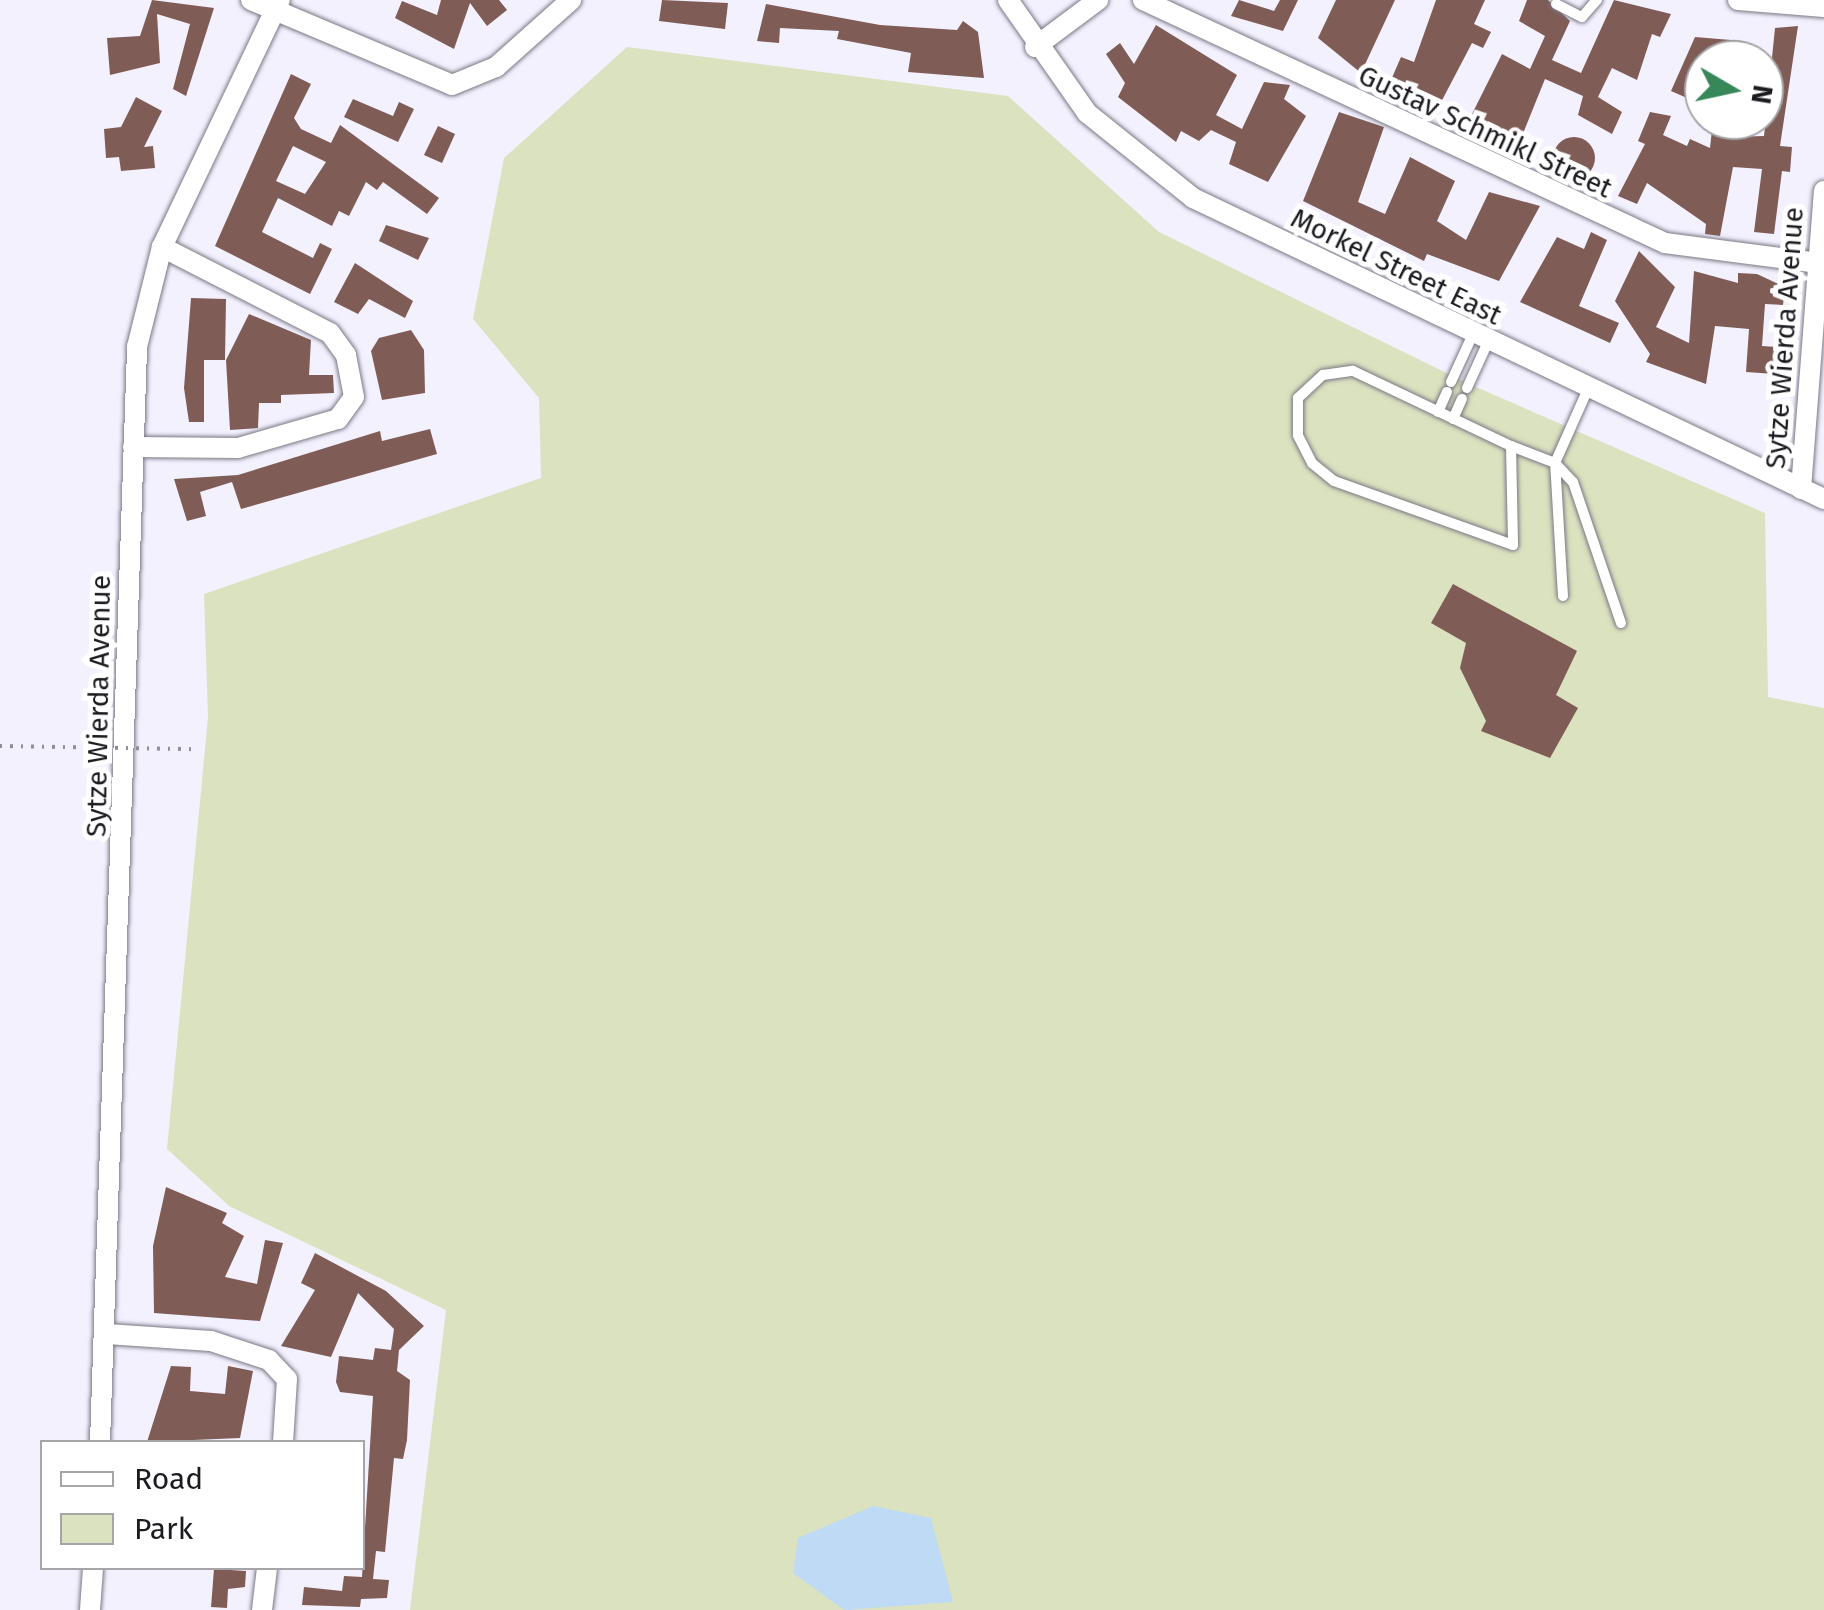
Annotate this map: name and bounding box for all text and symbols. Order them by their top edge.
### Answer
north arrow [1684,40,1784,140]
street label: Gustav Schmikl Street [1353,58,1617,206]
text: N [1744,83,1780,106]
street label: Morkel Street East [1285,201,1507,333]
street label: Sytze Wierda Avenue [1759,206,1811,470]
street label: Sytze Wierda Avenue [80,575,118,837]
legend [40,1440,365,1570]
text: Road [134,1461,203,1497]
text: Park [134,1511,193,1547]

